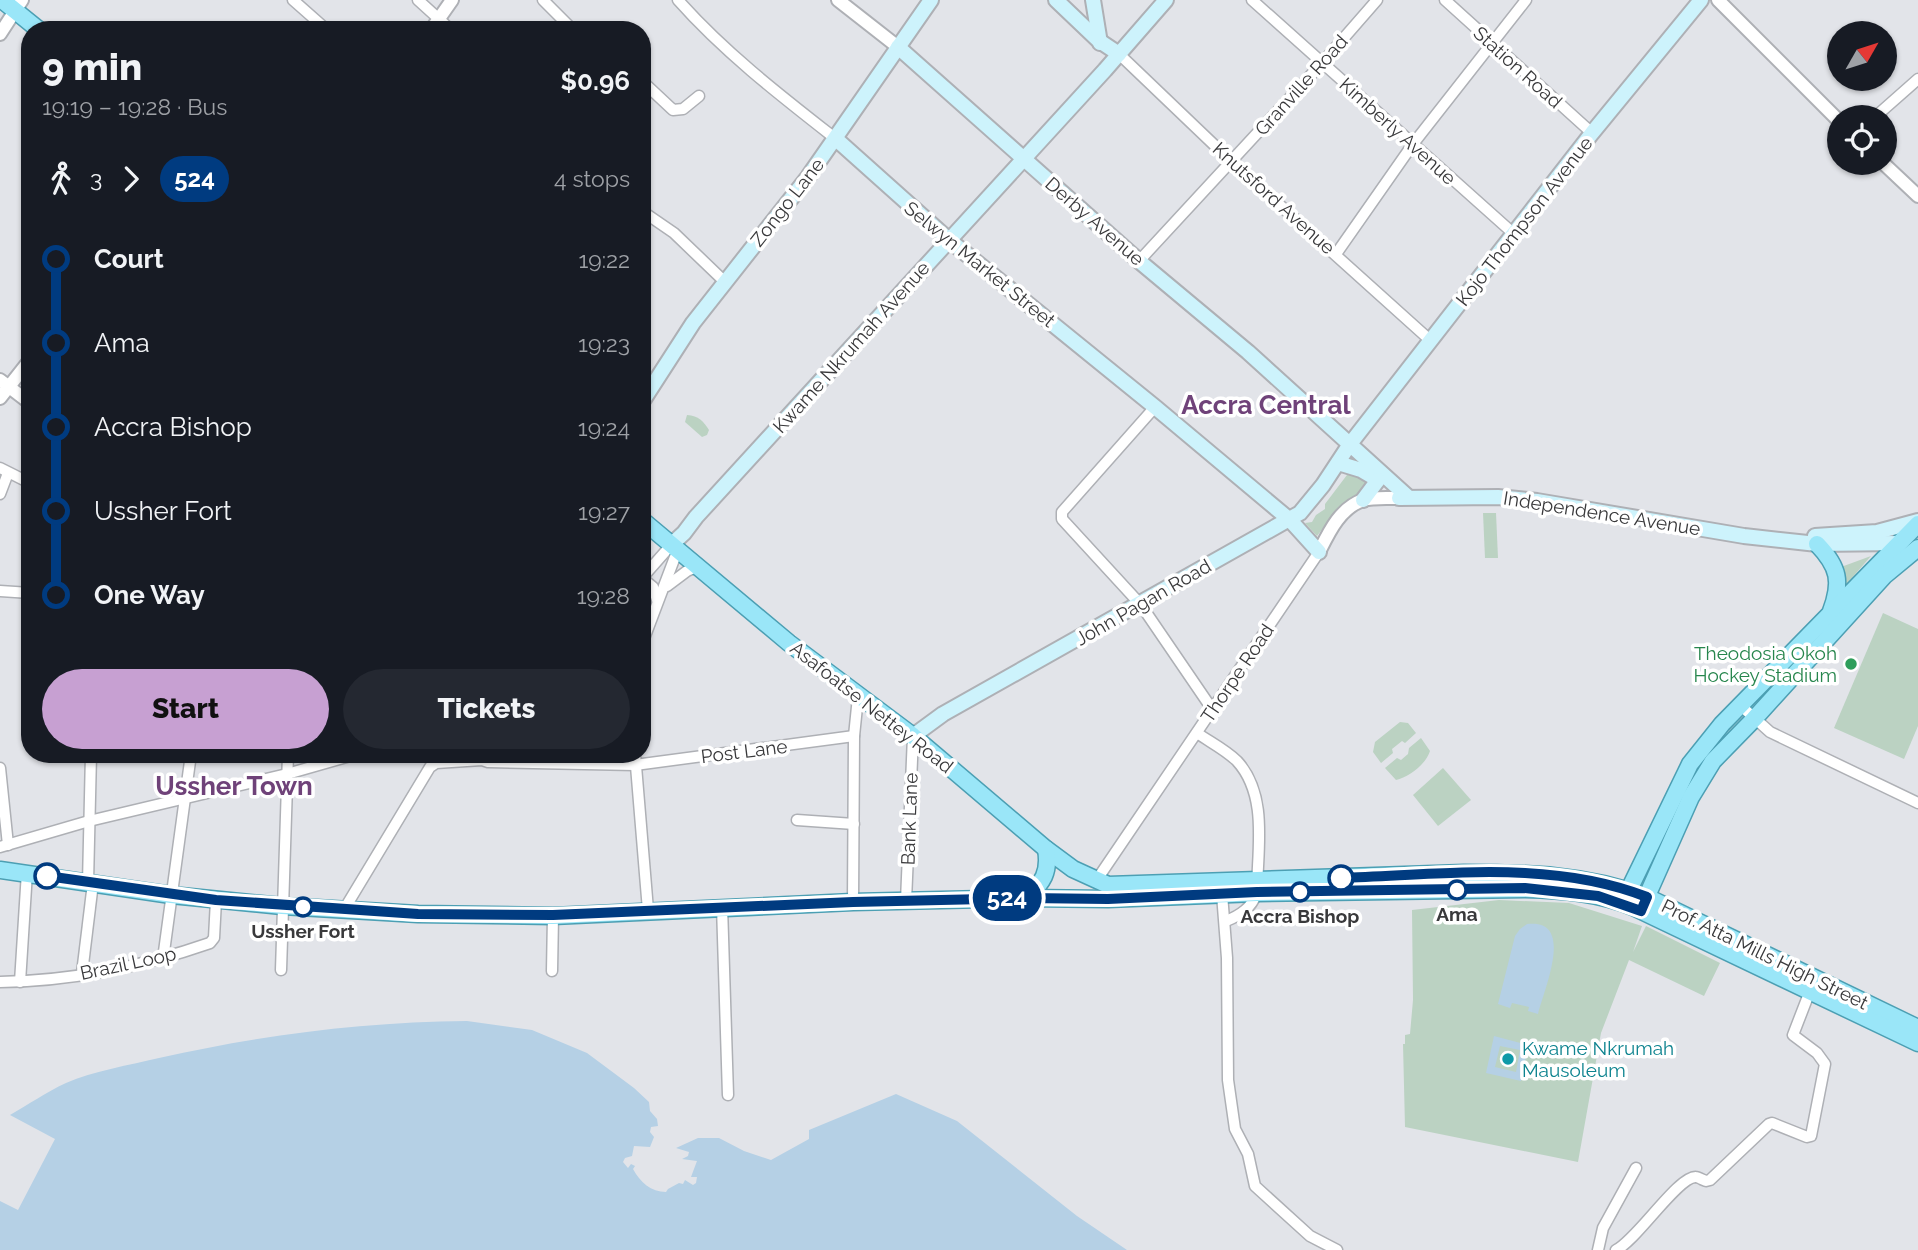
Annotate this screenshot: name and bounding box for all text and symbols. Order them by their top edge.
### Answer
north arrow [1827,21,1897,91]
map controls [1827,21,1897,175]
street label: Station Road [1469,22,1567,112]
street label: Granville Road [1250,30,1352,140]
text: 9 min [42,44,142,89]
text: $0.96 [561,66,630,96]
street label: Kimberly Avenue [1335,73,1461,189]
text: 19:19 – 19:28 · Bus [42,93,227,120]
button: locate [1827,105,1897,175]
street label: Kojo Thompson Avenue [1451,132,1597,310]
street label: Knutsford Avenue [1208,137,1340,259]
street label: Zongo Lane [746,154,828,250]
icon: walk [42,160,80,198]
icon: forward [112,160,150,198]
text: 524 [174,164,215,193]
text: 3 [90,165,102,192]
text: 4 stops [554,165,630,192]
street label: Derby Avenue [1041,172,1149,270]
street label: Selwyn Market Street [900,197,1060,332]
text: Court [94,244,164,274]
text: 19:22 [578,246,630,273]
street label: Kwame Nkrumah Avenue [768,257,934,437]
text: Ama [94,328,150,358]
text: 19:23 [578,330,630,357]
district label: Accra Central [1181,390,1352,420]
text: Accra Bishop [94,412,252,442]
text: 19:24 [578,414,630,441]
street label: Independence Avenue [1502,487,1702,539]
text: Ussher Fort [94,496,232,526]
text: 19:27 [578,498,630,525]
street label: John Pagan Road [1071,554,1215,650]
text: One Way [94,580,205,610]
text: 19:28 [577,582,630,609]
street label: Thorpe Road [1196,620,1278,726]
street label: Asafoatse Nettey Road [786,637,958,777]
place label: Theodosia Okoh Hockey Stadium [1694,642,1837,686]
marker: Theodosia Okoh Hockey Stadium [1843,656,1859,672]
button: Start [42,669,329,749]
button: Tickets [343,669,630,749]
street label: Post Lane [699,735,789,767]
district label: Ussher Town [155,771,313,801]
street label: Bank Lane [896,772,922,866]
unlabelled marker [34,863,60,889]
unlabelled marker [1328,865,1354,891]
line badge: 524 [967,875,1047,921]
marker: Ama [1447,880,1467,900]
marker: Accra Bishop [1290,882,1310,902]
text: 524 [987,883,1027,912]
street label: Prof. Atta Mills High Street [1658,894,1872,1014]
marker: Ussher Fort [293,897,313,917]
place label: Ama [1436,903,1478,925]
place label: Accra Bishop [1241,905,1359,927]
place label: Ussher Fort [251,920,356,942]
street label: Brazil Loop [78,942,178,984]
place label: Kwame Nkrumah Mausoleum [1522,1037,1674,1081]
marker: Kwame Nkrumah Mausoleum [1500,1051,1516,1067]

